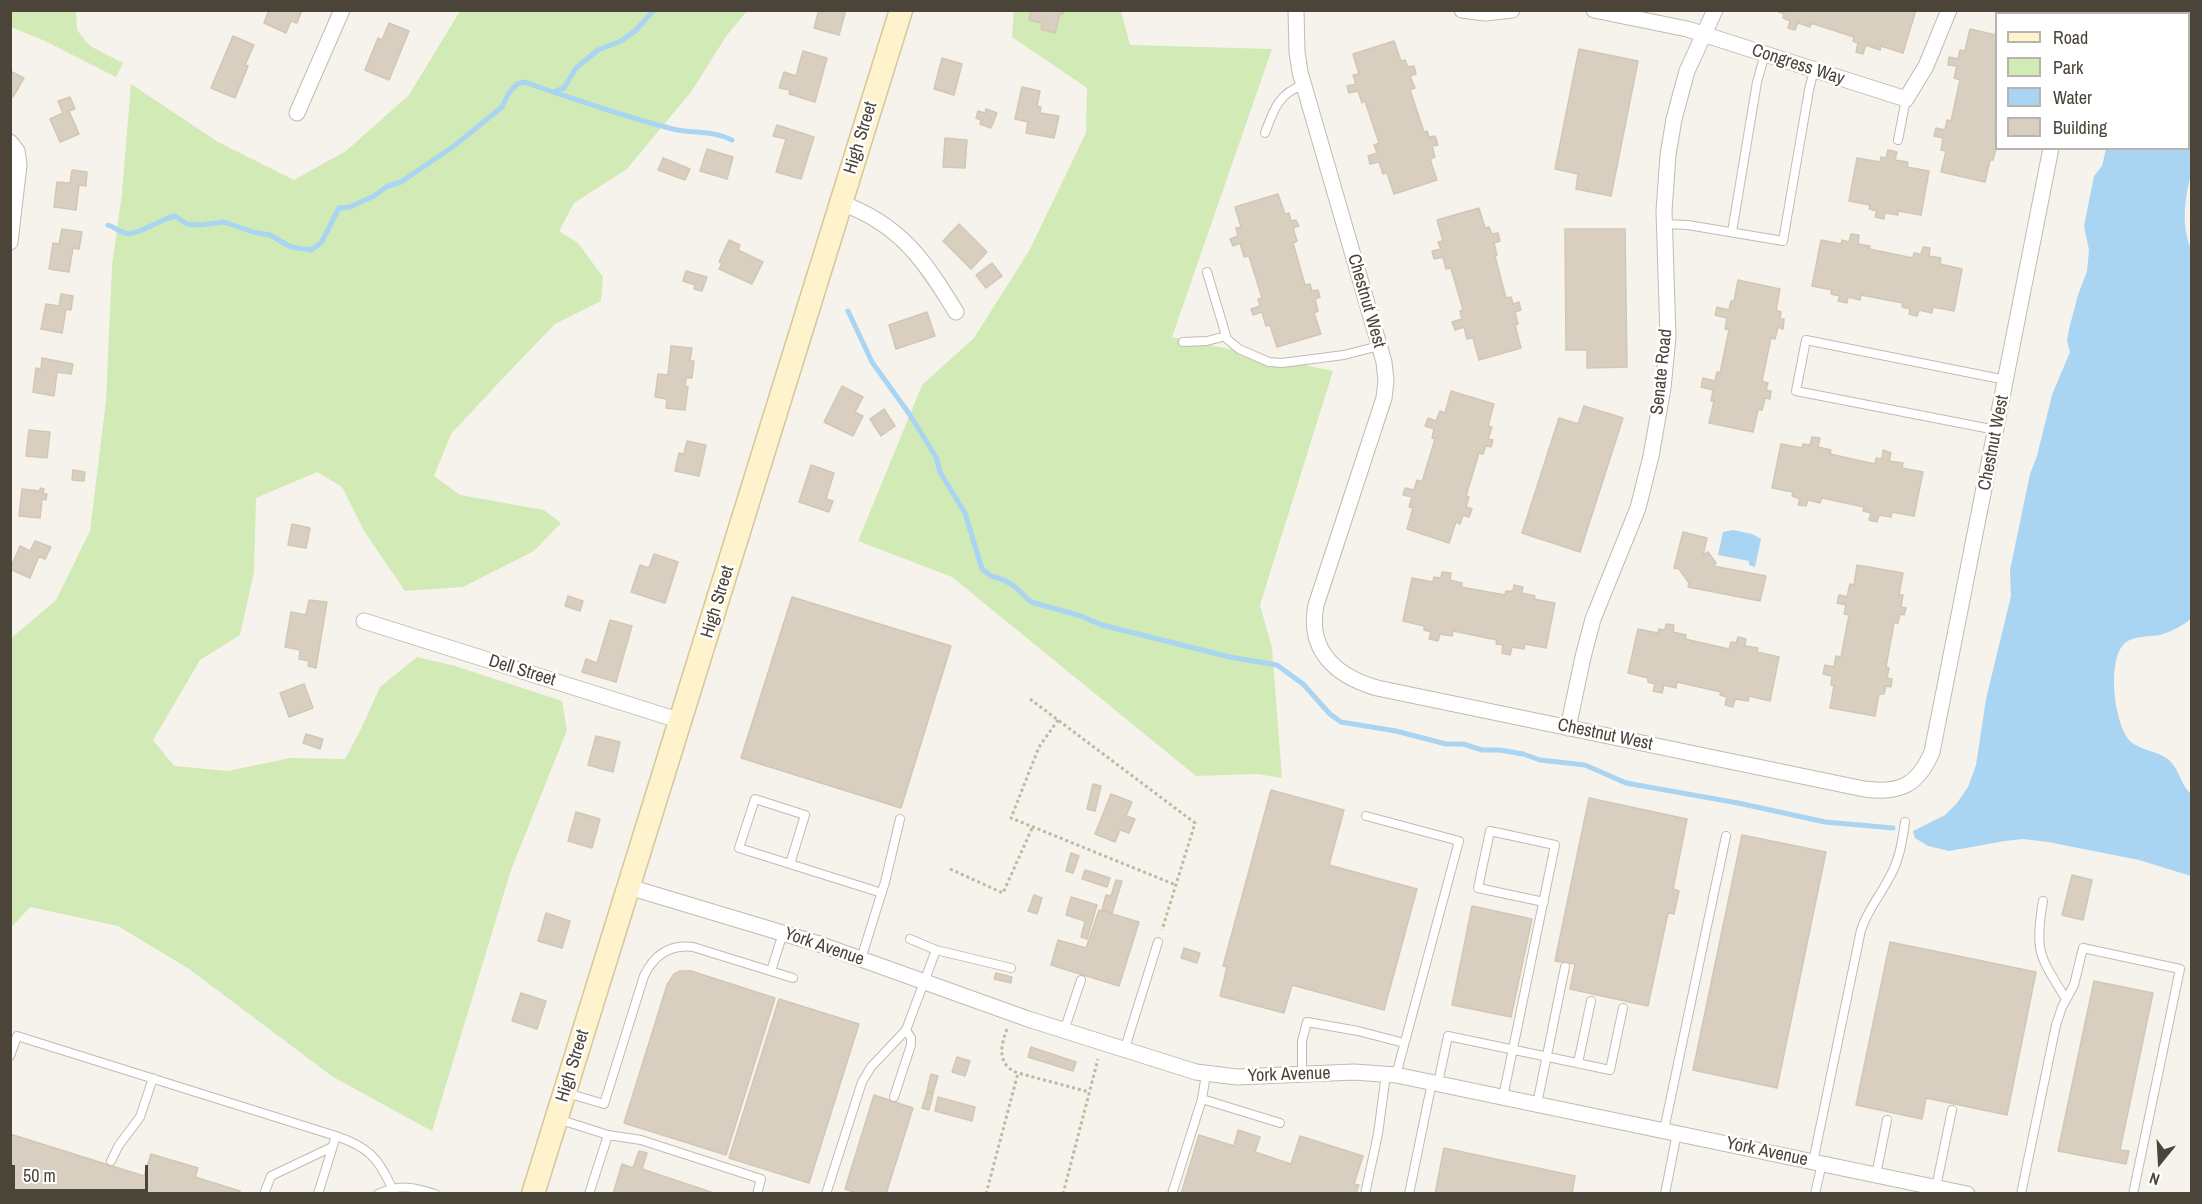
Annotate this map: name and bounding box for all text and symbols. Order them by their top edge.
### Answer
legend [1995,12,2190,150]
text: Road [2053,25,2088,50]
street label: Congress Way [1749,40,1847,90]
text: Park [2053,55,2083,80]
text: Water [2053,85,2092,110]
street label: High Street [840,99,882,177]
text: Building [2053,115,2107,140]
street label: Chestnut West [1342,252,1390,350]
street label: Senate Road [1647,328,1677,416]
street label: Chestnut West [1974,394,2014,492]
street label: High Street [697,563,739,641]
street label: Dell Street [486,651,558,691]
street label: Chestnut West [1556,714,1654,756]
street label: York Avenue [781,923,867,971]
street label: High Street [552,1027,594,1105]
street label: York Avenue [1247,1063,1331,1087]
north arrow [2130,1132,2190,1192]
street label: York Avenue [1724,1133,1810,1171]
scale bar [15,1153,152,1191]
text: 50 m [23,1163,56,1188]
text: N [2147,1167,2162,1191]

